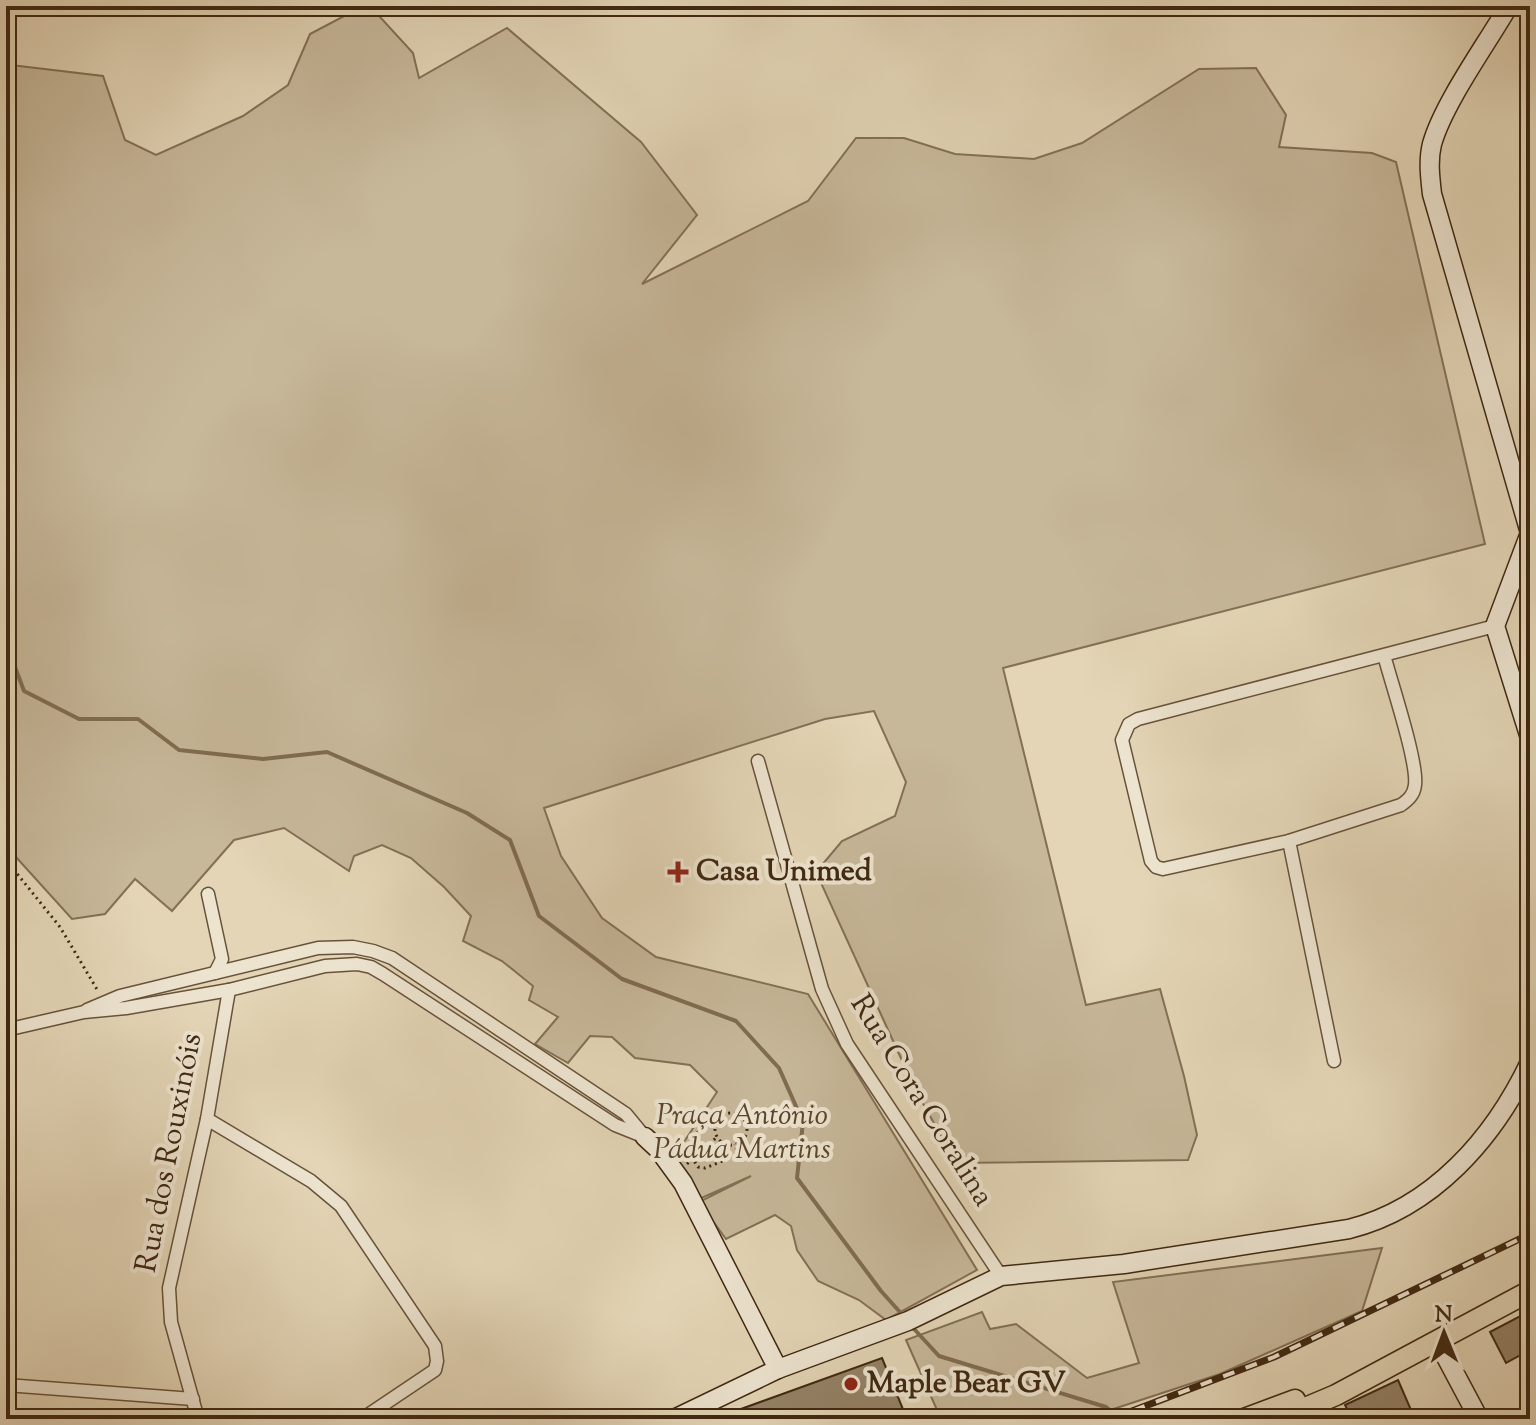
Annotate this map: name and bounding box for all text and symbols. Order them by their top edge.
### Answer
place label: Casa Unimed [696,851,872,894]
marker: Casa Unimed [667,861,689,883]
street label: Rua Cora Coralina [838,987,1004,1215]
street label: Rua dos Rouxinóis [126,1030,214,1276]
park label: Praça Antônio Pádua Martins [653,1095,831,1172]
north arrow [1404,1293,1484,1373]
text: N [1435,1300,1453,1332]
place label: Maple Bear GV [867,1363,1067,1406]
marker: Maple Bear GV [842,1375,860,1393]

